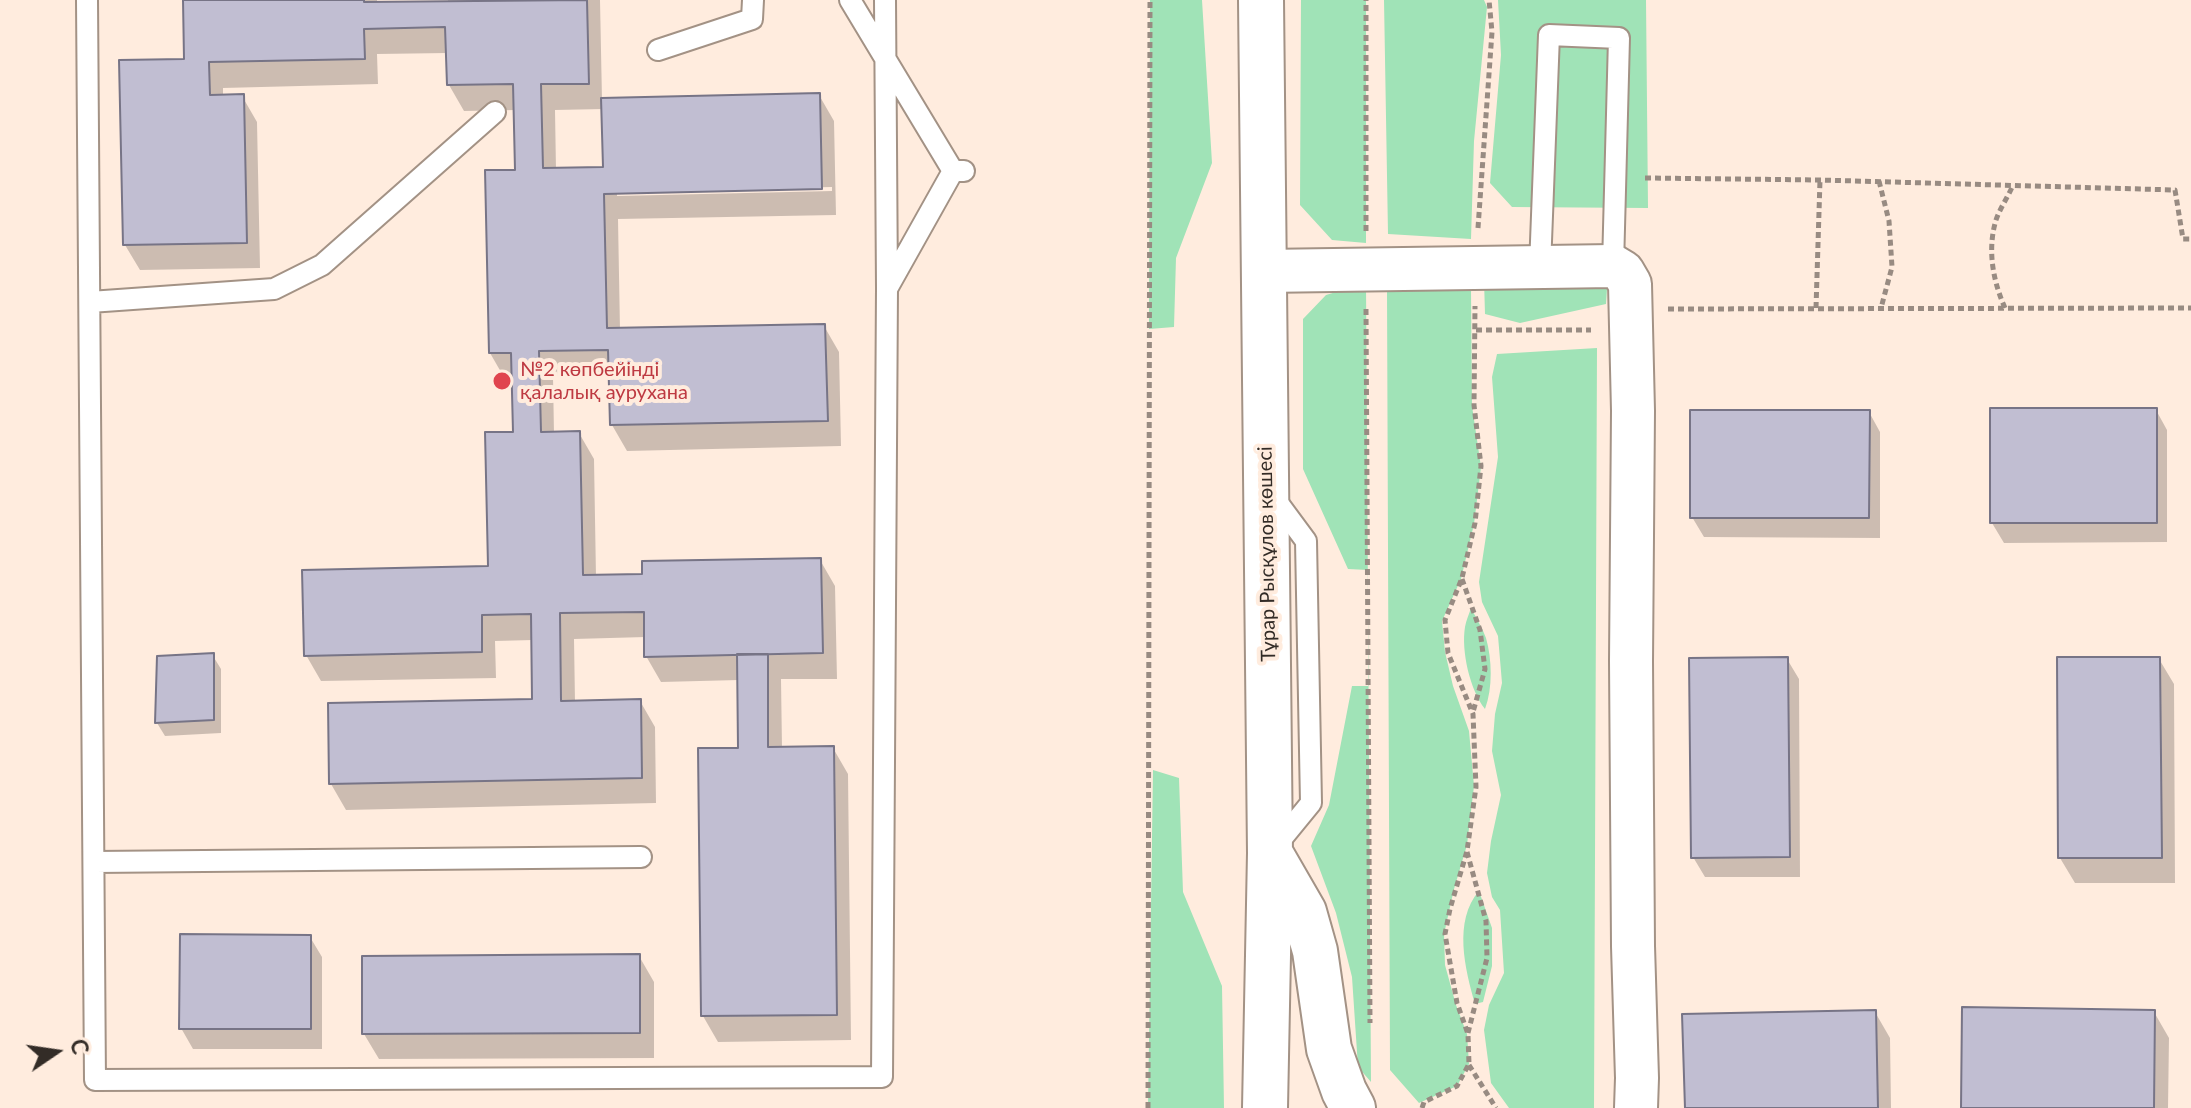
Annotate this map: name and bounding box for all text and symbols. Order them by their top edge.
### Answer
place label: №2 көпбейінді қалалық аурухана [520,358,688,405]
marker: №2 көпбейінді қалалық аурухана [491,370,513,392]
street label: Тұрар Рысқұлов көшесі [1253,446,1281,662]
north arrow [16,1012,96,1092]
text: С [65,1036,95,1057]

